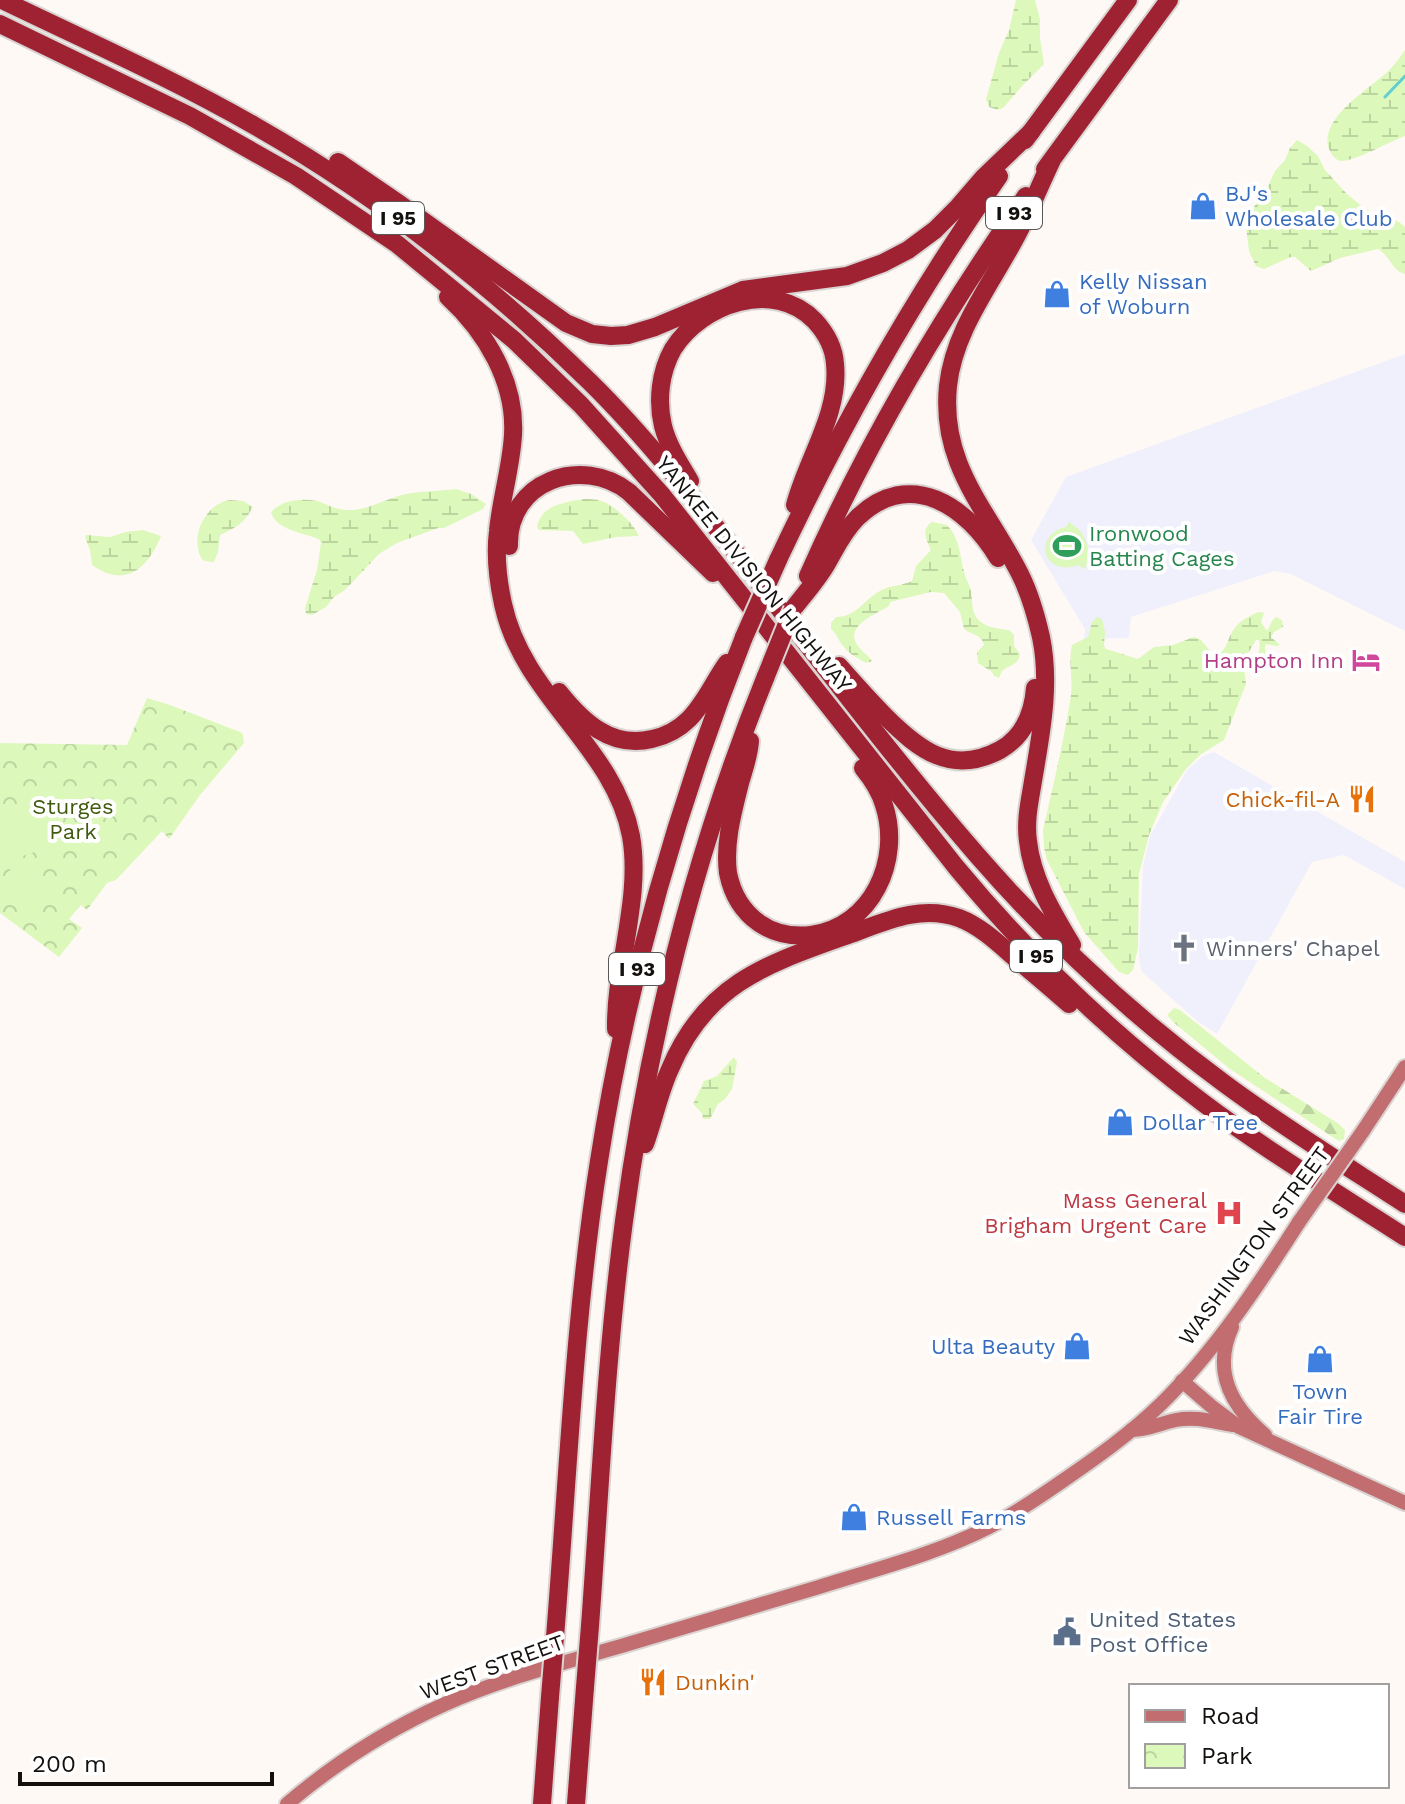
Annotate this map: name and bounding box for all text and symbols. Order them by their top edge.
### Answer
place label: BJ's Wholesale Club [1225,181,1393,231]
shop icon: BJ's Wholesale Club [1188,191,1218,221]
road number: I 93 [986,197,1042,229]
road number: I 95 [372,202,424,234]
place label: Kelly Nissan of Woburn [1079,269,1208,319]
shop icon: Kelly Nissan of Woburn [1042,279,1072,309]
street label: YANKEE DIVISION HIGHWAY [651,451,857,697]
place label: Ironwood Batting Cages [1089,521,1235,571]
sports icon: Ironwood Batting Cages [1052,531,1082,561]
hotel icon: Hampton Inn [1351,645,1381,675]
place label: Hampton Inn [1204,648,1344,673]
restaurant icon: Chick-fil-A [1347,784,1377,814]
place label: Chick-fil-A [1226,787,1340,812]
park label: Sturges Park [32,794,114,844]
church icon: Winners' Chapel [1169,933,1199,963]
place label: Winners' Chapel [1206,936,1380,961]
road number: I 95 [1010,940,1062,972]
road number: I 93 [609,953,665,985]
shop icon: Dollar Tree [1105,1107,1135,1137]
place label: Dollar Tree [1142,1110,1258,1135]
street label: WASHINGTON STREET [1174,1142,1334,1350]
place label: Mass General Brigham Urgent Care [984,1188,1207,1238]
hospital icon: Mass General Brigham Urgent Care [1214,1198,1244,1228]
shop icon: Ulta Beauty [1062,1331,1092,1361]
place label: Ulta Beauty [931,1334,1056,1359]
shop icon: Town Fair Tire [1305,1344,1335,1374]
place label: Town Fair Tire [1277,1379,1363,1429]
shop icon: Russell Farms [839,1502,869,1532]
place label: Russell Farms [876,1505,1026,1530]
place label: United States Post Office [1089,1607,1236,1657]
public building icon: United States Post Office [1052,1617,1082,1647]
street label: WEST STREET [417,1629,567,1705]
restaurant icon: Dunkin' [638,1667,668,1697]
place label: Dunkin' [675,1670,755,1695]
legend [1129,1684,1389,1788]
text: Road [1201,1702,1260,1730]
scale bar [20,1736,272,1786]
text: Park [1201,1742,1253,1770]
text: 200 m [32,1750,107,1778]

